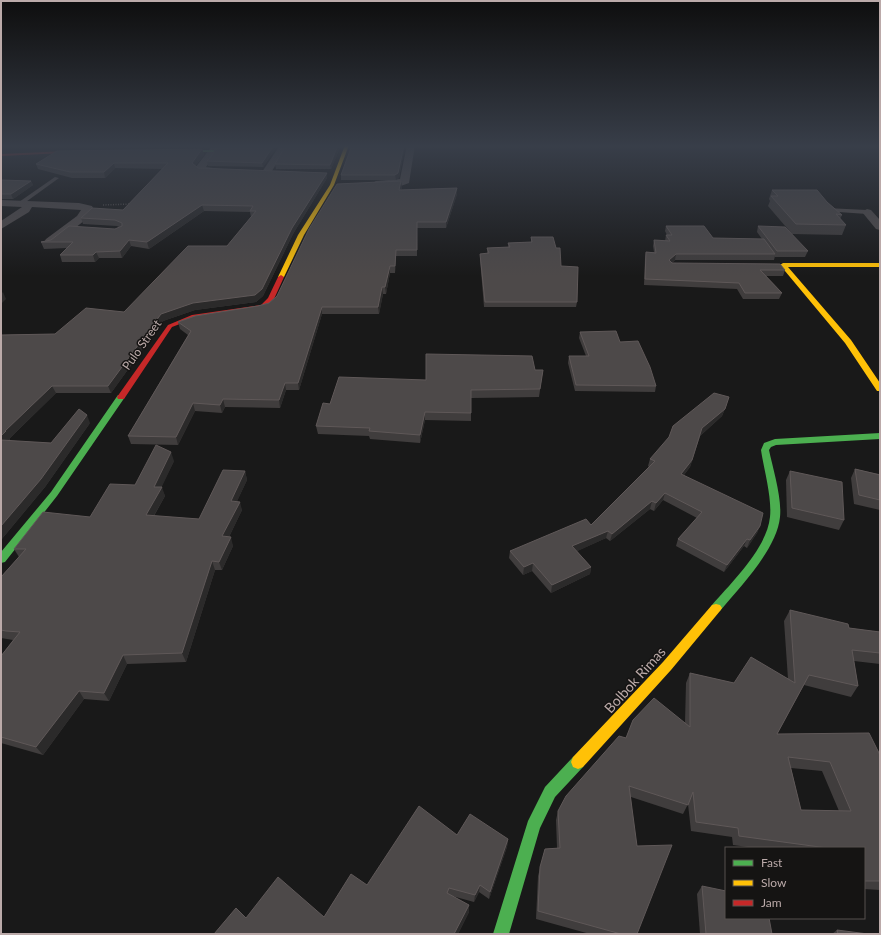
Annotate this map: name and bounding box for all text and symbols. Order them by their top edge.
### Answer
street label: Pulo Street [119,316,165,373]
street label: Bolbok Rimas [600,643,669,716]
legend [725,847,865,919]
text: Fast [761,855,783,870]
text: Slow [761,875,787,890]
text: Jam [761,895,782,910]

